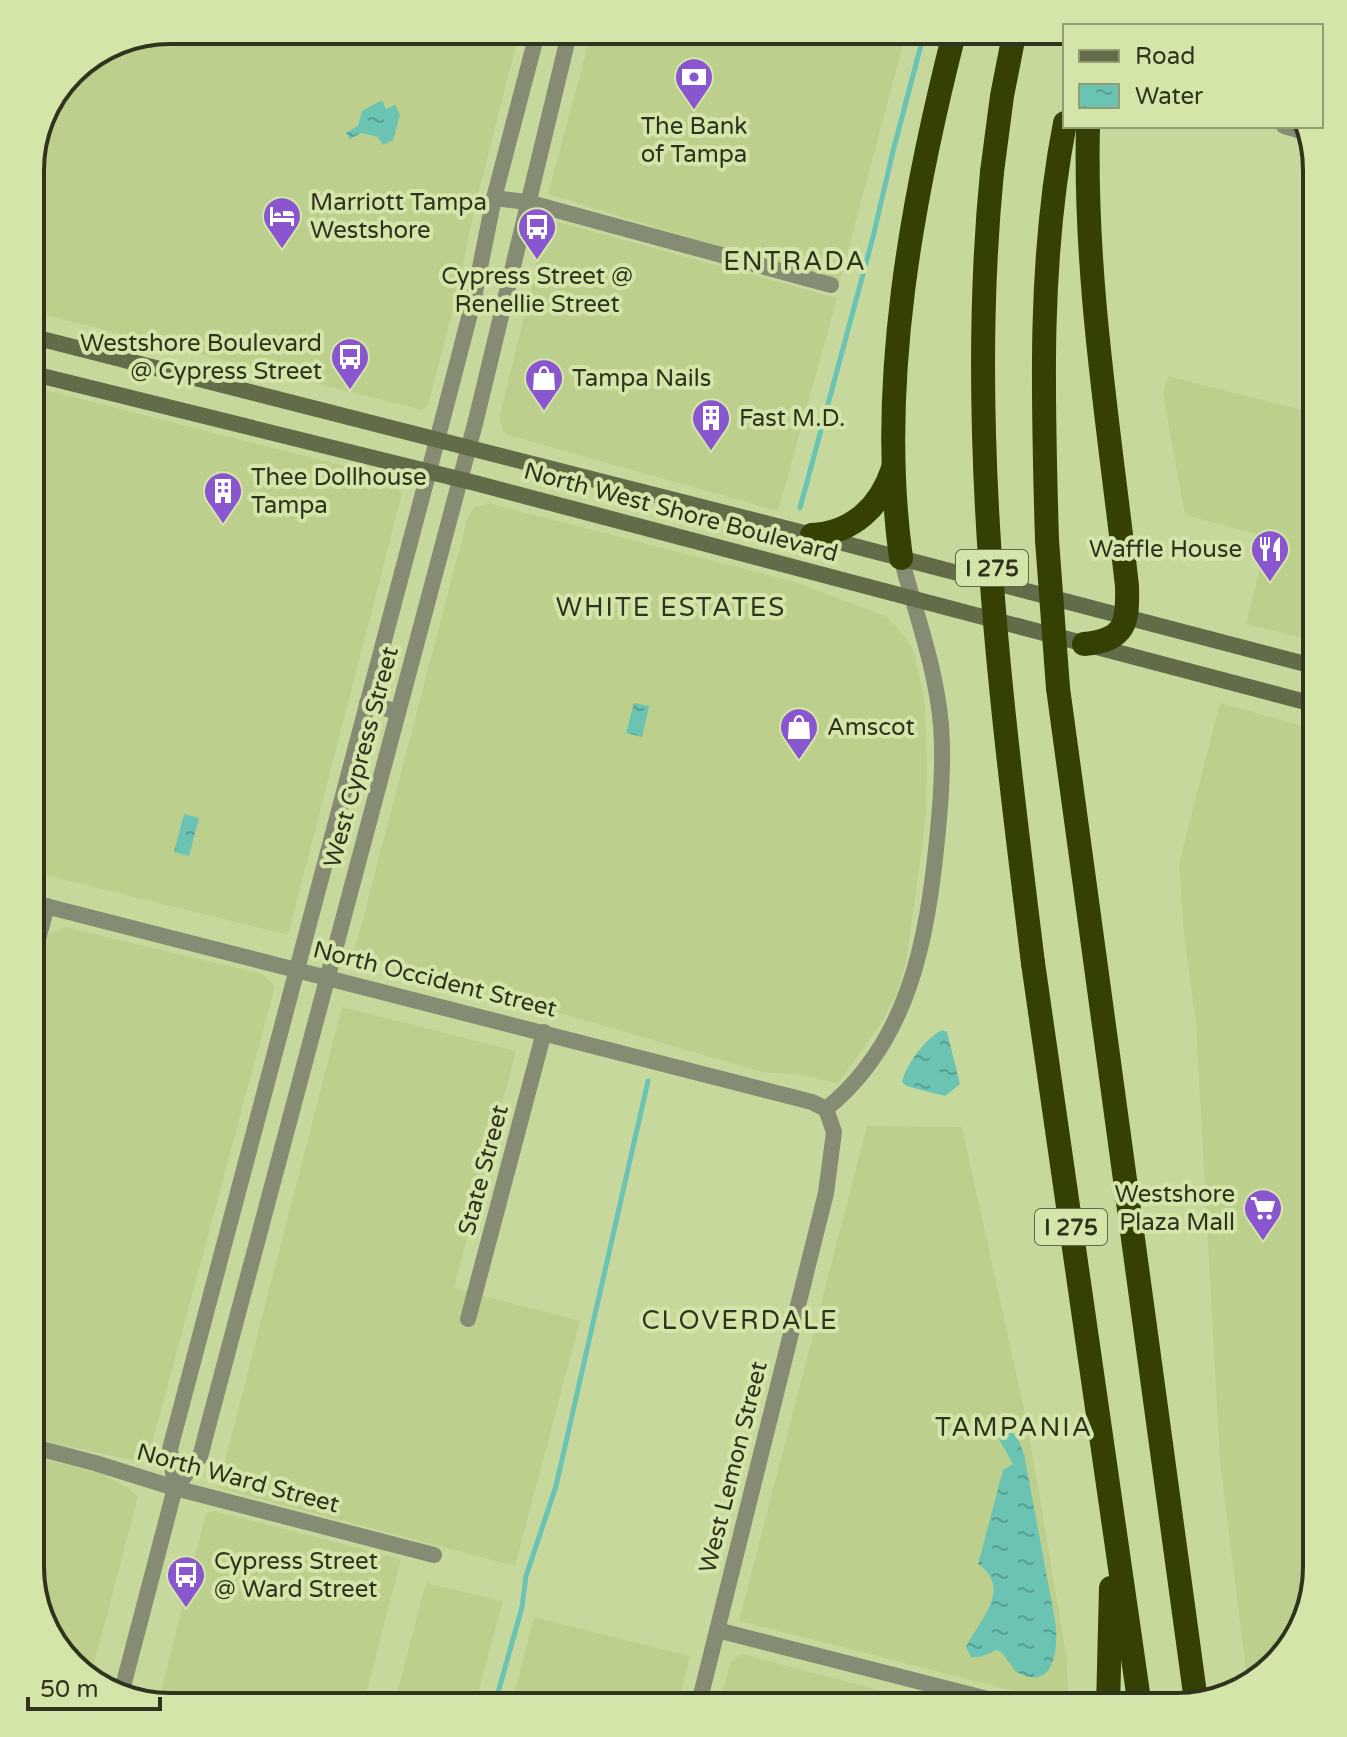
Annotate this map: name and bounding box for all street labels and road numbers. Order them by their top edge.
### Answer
street label: North West Shore Boulevard [521,457,841,568]
road number: I 275 [956,550,1028,586]
street label: West Cypress Street [318,644,405,871]
street label: North Occident Street [310,935,560,1024]
street label: State Street [452,1102,515,1239]
road number: I 275 [1035,1209,1107,1245]
street label: West Lemon Street [693,1358,774,1576]
street label: North Ward Street [133,1438,342,1519]

